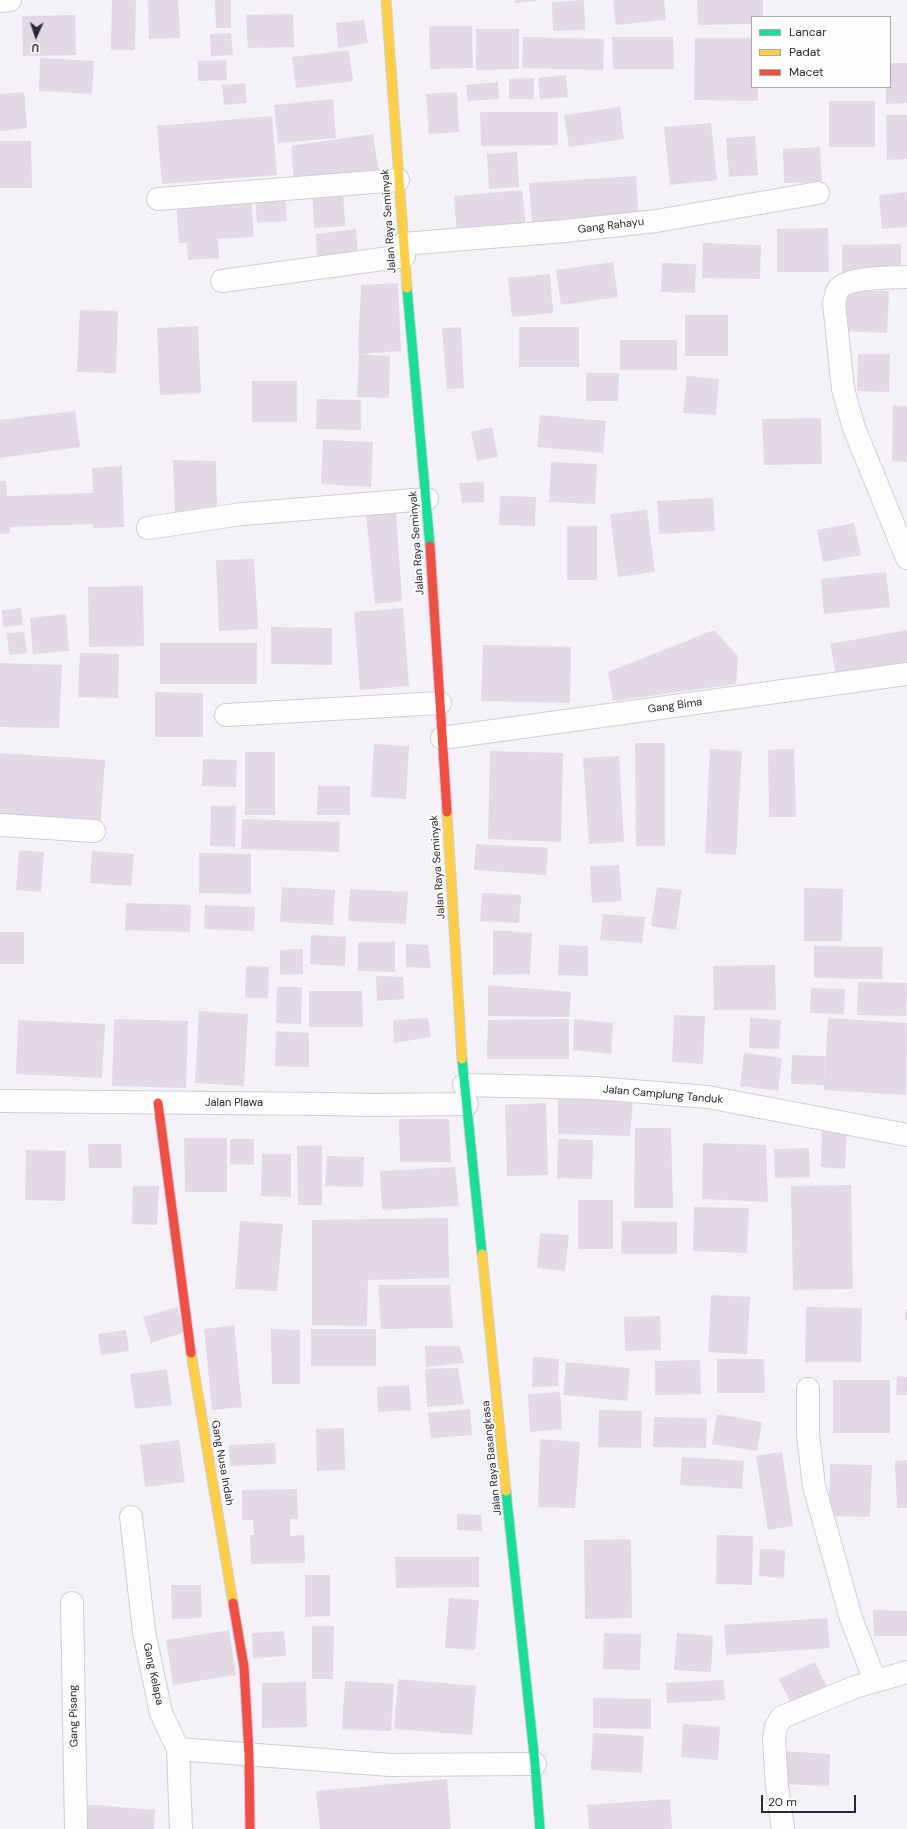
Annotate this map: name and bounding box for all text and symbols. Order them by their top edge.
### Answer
north arrow [16,16,56,56]
legend [751,16,891,88]
text: Lancar [789,24,827,40]
text: U [31,41,40,55]
text: Padat [789,44,821,60]
text: Macet [789,64,824,80]
street label: Jalan Raya Seminyak [379,168,399,274]
street label: Gang Rahayu [577,215,645,237]
street label: Jalan Raya Seminyak [407,490,427,596]
street label: Gang Bima [647,696,703,716]
street label: Jalan Raya Seminyak [428,814,448,920]
street label: Jalan Camplung Tanduk [603,1083,723,1107]
street label: Jalan Plawa [205,1096,263,1110]
street label: Jalan Raya Basangkasa [479,1400,505,1516]
street label: Gang Nusa Indah [208,1419,236,1507]
street label: Gang Kelapa [140,1642,166,1706]
street label: Gang Pisang [67,1685,81,1747]
scale bar [763,1787,858,1813]
text: 20 m [768,1794,797,1810]

